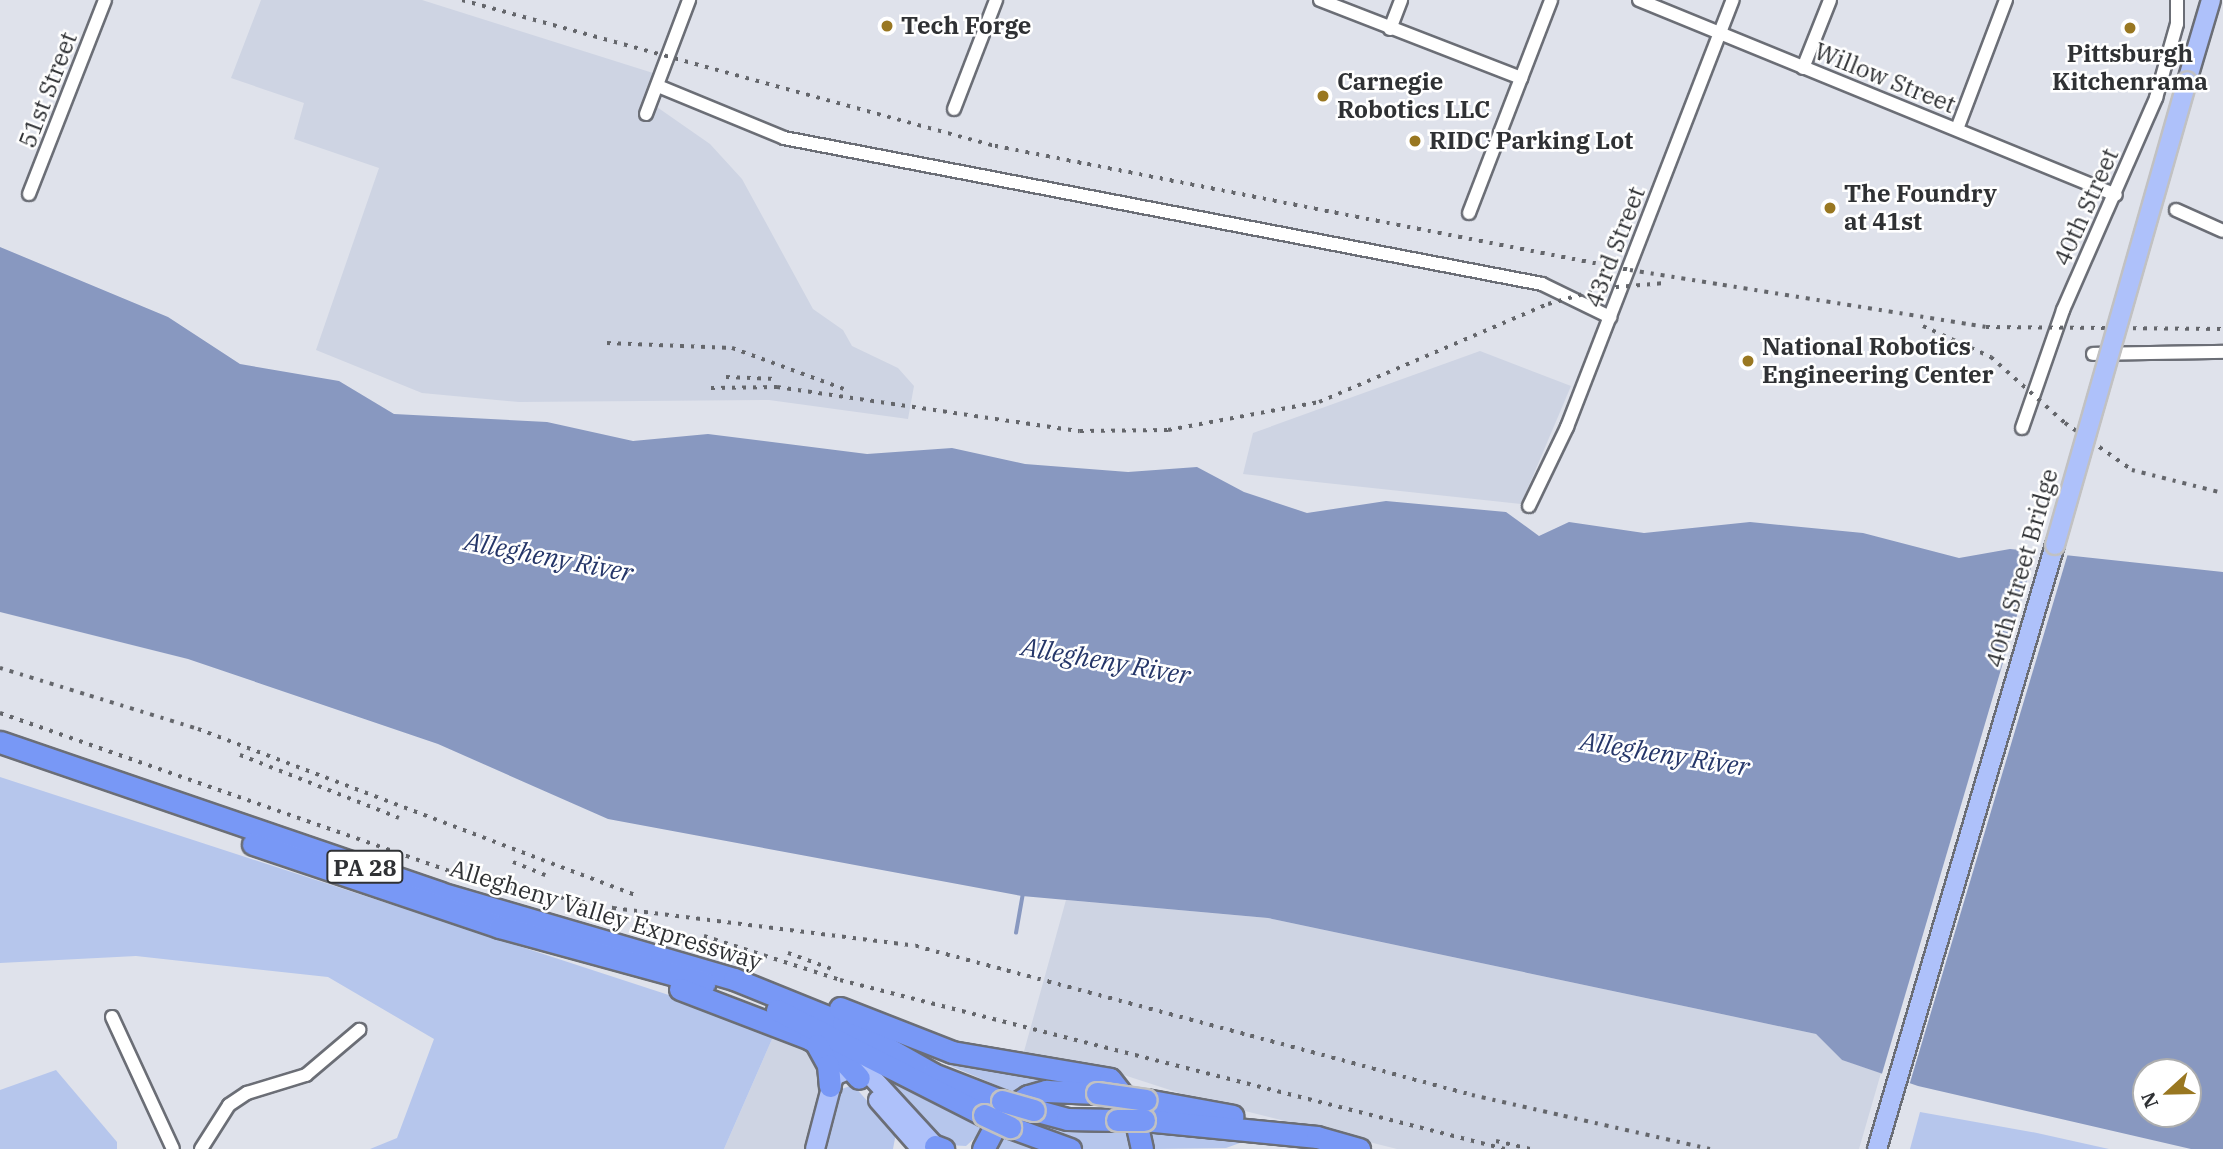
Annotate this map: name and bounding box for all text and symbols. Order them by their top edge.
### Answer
place label: Tech Forge [901,12,1031,40]
marker: Tech Forge [879,18,895,34]
marker: Pittsburgh Kitchenrama [2122,20,2138,36]
street label: 51st Street [13,28,83,152]
street label: Willow Street [1810,37,1960,119]
place label: Pittsburgh Kitchenrama [2052,40,2208,96]
place label: Carnegie Robotics LLC [1337,68,1490,124]
marker: Carnegie Robotics LLC [1315,88,1331,104]
place label: RIDC Parking Lot [1429,127,1633,155]
marker: RIDC Parking Lot [1407,133,1423,149]
street label: 40th Street [2047,144,2125,270]
place label: The Foundry at 41st [1844,180,1997,236]
street label: 43rd Street [1579,183,1651,311]
marker: The Foundry at 41st [1822,200,1838,216]
place label: National Robotics Engineering Center [1762,333,1994,389]
marker: National Robotics Engineering Center [1740,353,1756,369]
street label: 40th Street Bridge [1980,465,2064,671]
water label: Allegheny River [462,525,636,589]
water label: Allegheny River [1019,631,1193,691]
water label: Allegheny River [1578,725,1752,783]
road number: PA 28 [325,848,405,887]
street label: Allegheny Valley Expressway [446,854,766,976]
north arrow [2132,1058,2202,1128]
text: N [2135,1089,2163,1112]

